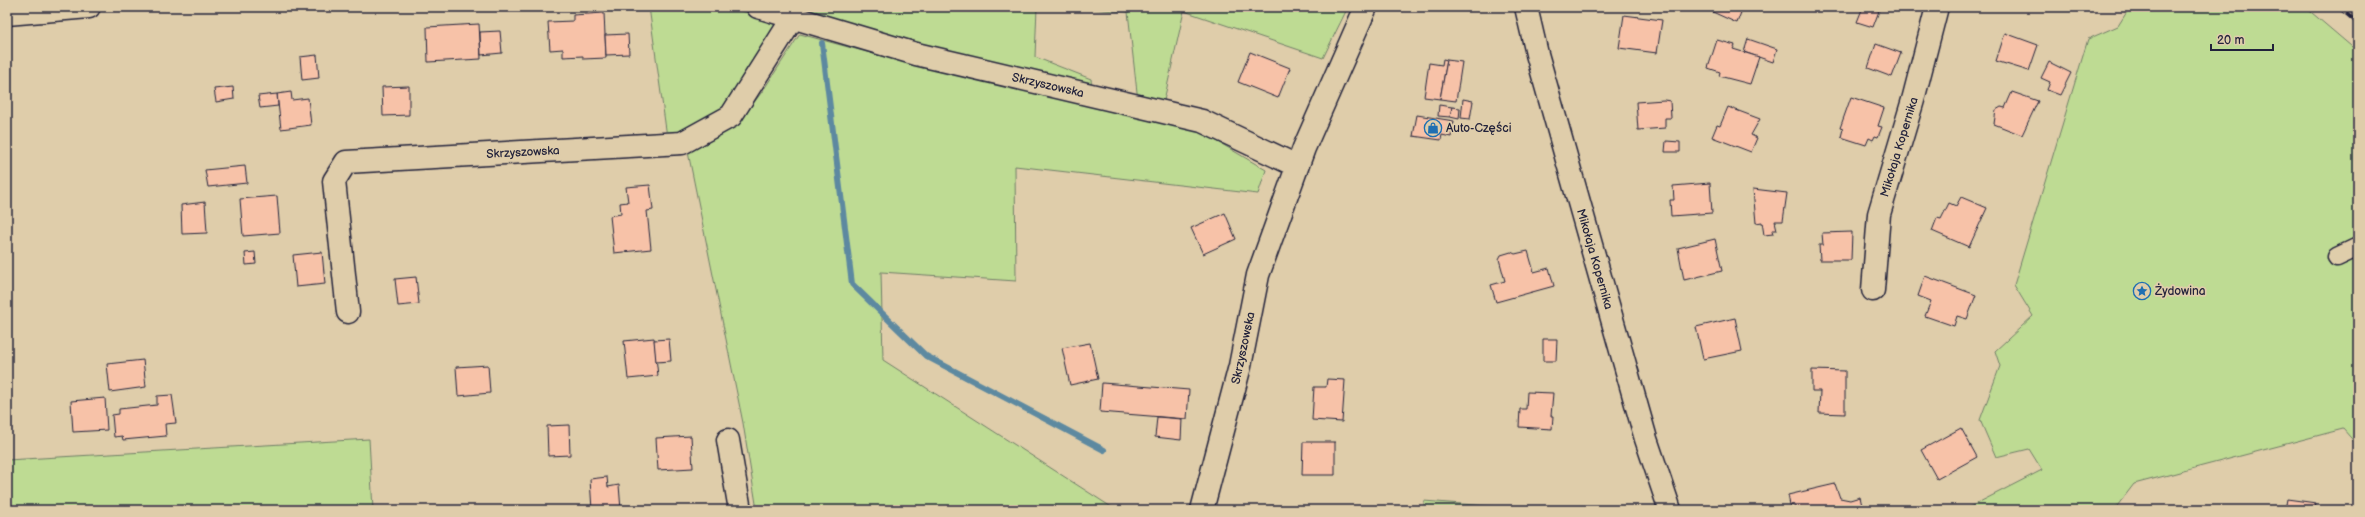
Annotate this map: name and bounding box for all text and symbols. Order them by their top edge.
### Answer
scale bar [2211,26,2273,52]
text: 20 m [2217,33,2244,48]
street label: Skrzyszowska [1010,70,1086,101]
street label: Mikołaja Kopernika [1877,95,1922,199]
shop icon: Auto-Części [1423,118,1443,138]
place label: Auto-Części [1446,121,1512,136]
street label: Skrzyszowska [486,143,560,162]
street label: Mikołaja Kopernika [1573,207,1616,311]
place icon: Żydowina [2132,281,2152,301]
place label: Żydowina [2154,283,2206,299]
street label: Skrzyszowska [1229,310,1259,386]

